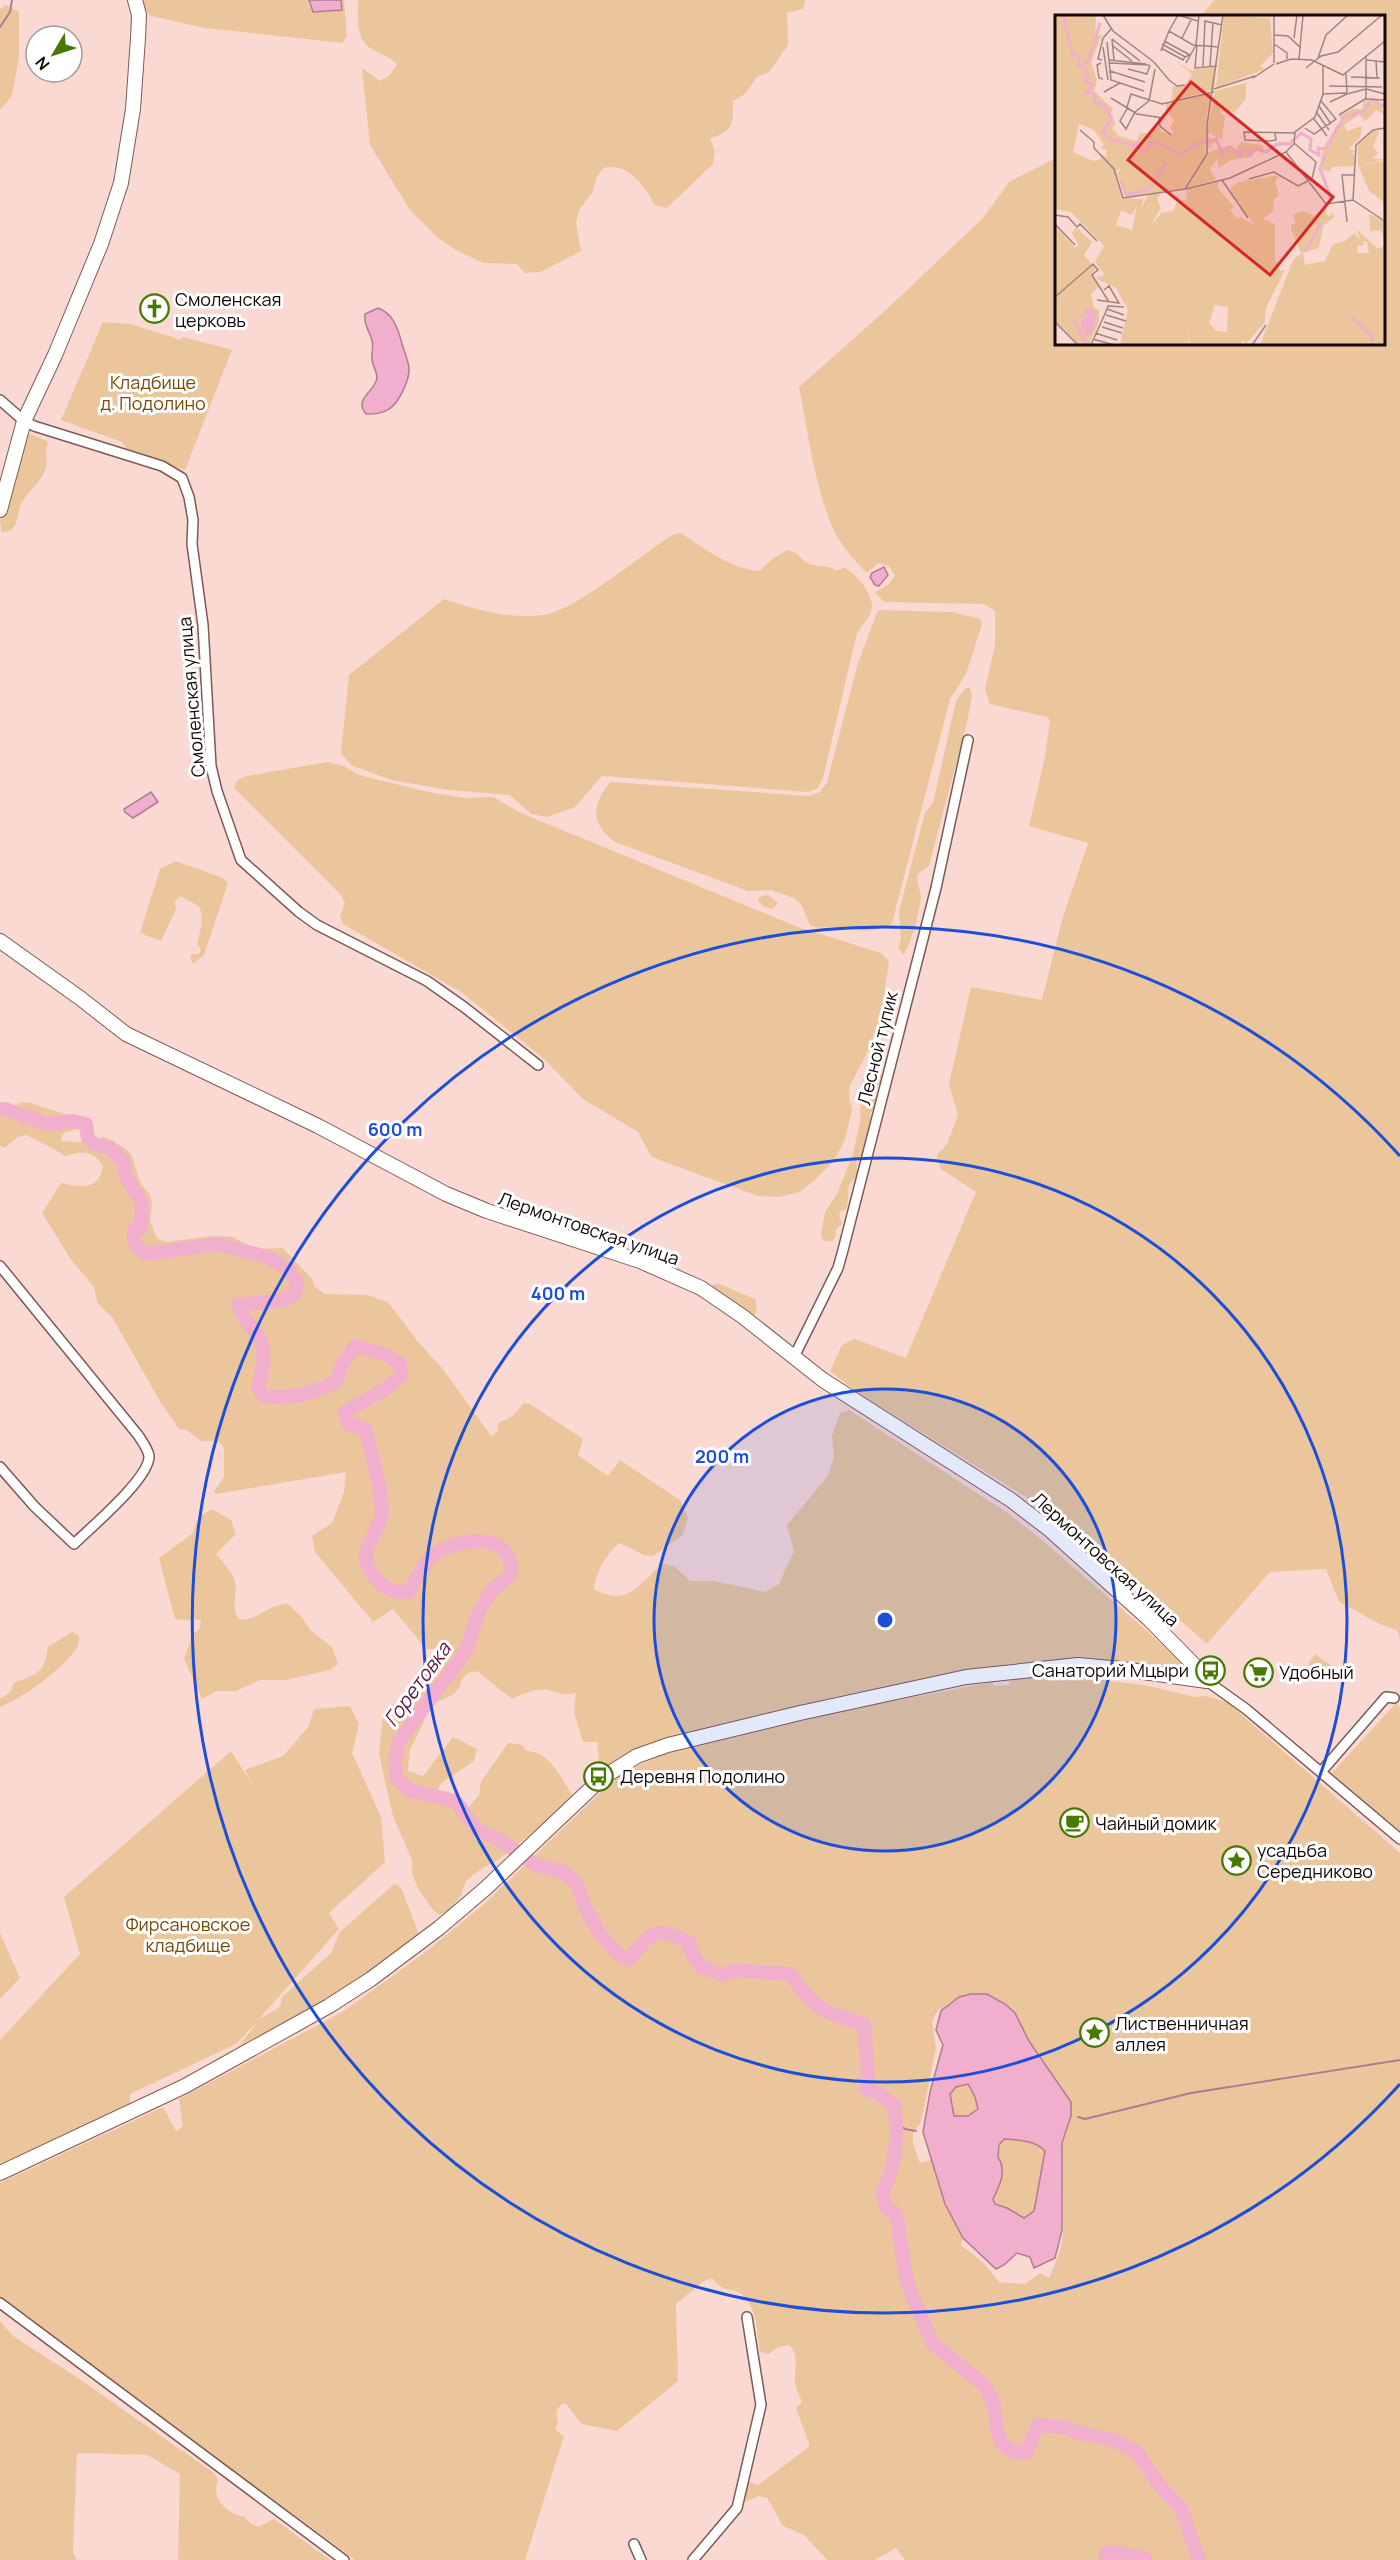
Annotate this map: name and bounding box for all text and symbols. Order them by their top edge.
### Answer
inset map [1055,15,1385,345]
north arrow [24,24,84,84]
text: N [30,52,55,75]
place label: Смоленская церковь [175,287,281,332]
church icon: Смоленская церковь [138,293,170,325]
park label: Кладбище д. Подолино [100,370,206,415]
street label: Смоленская улица [172,616,210,778]
street label: Лесной тупик [851,988,903,1107]
text: 600 m [368,1117,422,1141]
street label: Лермонтовская улица [495,1186,683,1270]
text: 400 m [531,1281,585,1305]
text: 200 m [695,1444,749,1468]
street label: Лермонтовская улица [1027,1487,1185,1631]
centre of rings [875,1610,895,1630]
water label: Горетовка [377,1636,457,1731]
bus stop icon: Санаторий Мцыри [1194,1654,1226,1686]
supermarket icon: Удобный [1242,1656,1274,1688]
place label: Санаторий Мцыри [1032,1658,1189,1682]
place label: Удобный [1279,1660,1354,1684]
bus stop icon: Деревня Подолино [583,1760,615,1792]
place label: Деревня Подолино [620,1764,785,1788]
cafe icon: Чайный домик [1058,1807,1090,1839]
place label: Чайный домик [1095,1811,1218,1835]
place label: усадьба Середниково [1257,1838,1373,1883]
place icon: усадьба Середниково [1220,1844,1252,1876]
park label: Фирсановское кладбище [126,1912,250,1957]
place label: Лиственничная аллея [1115,2011,1249,2056]
place icon: Лиственничная аллея [1078,2017,1110,2049]

